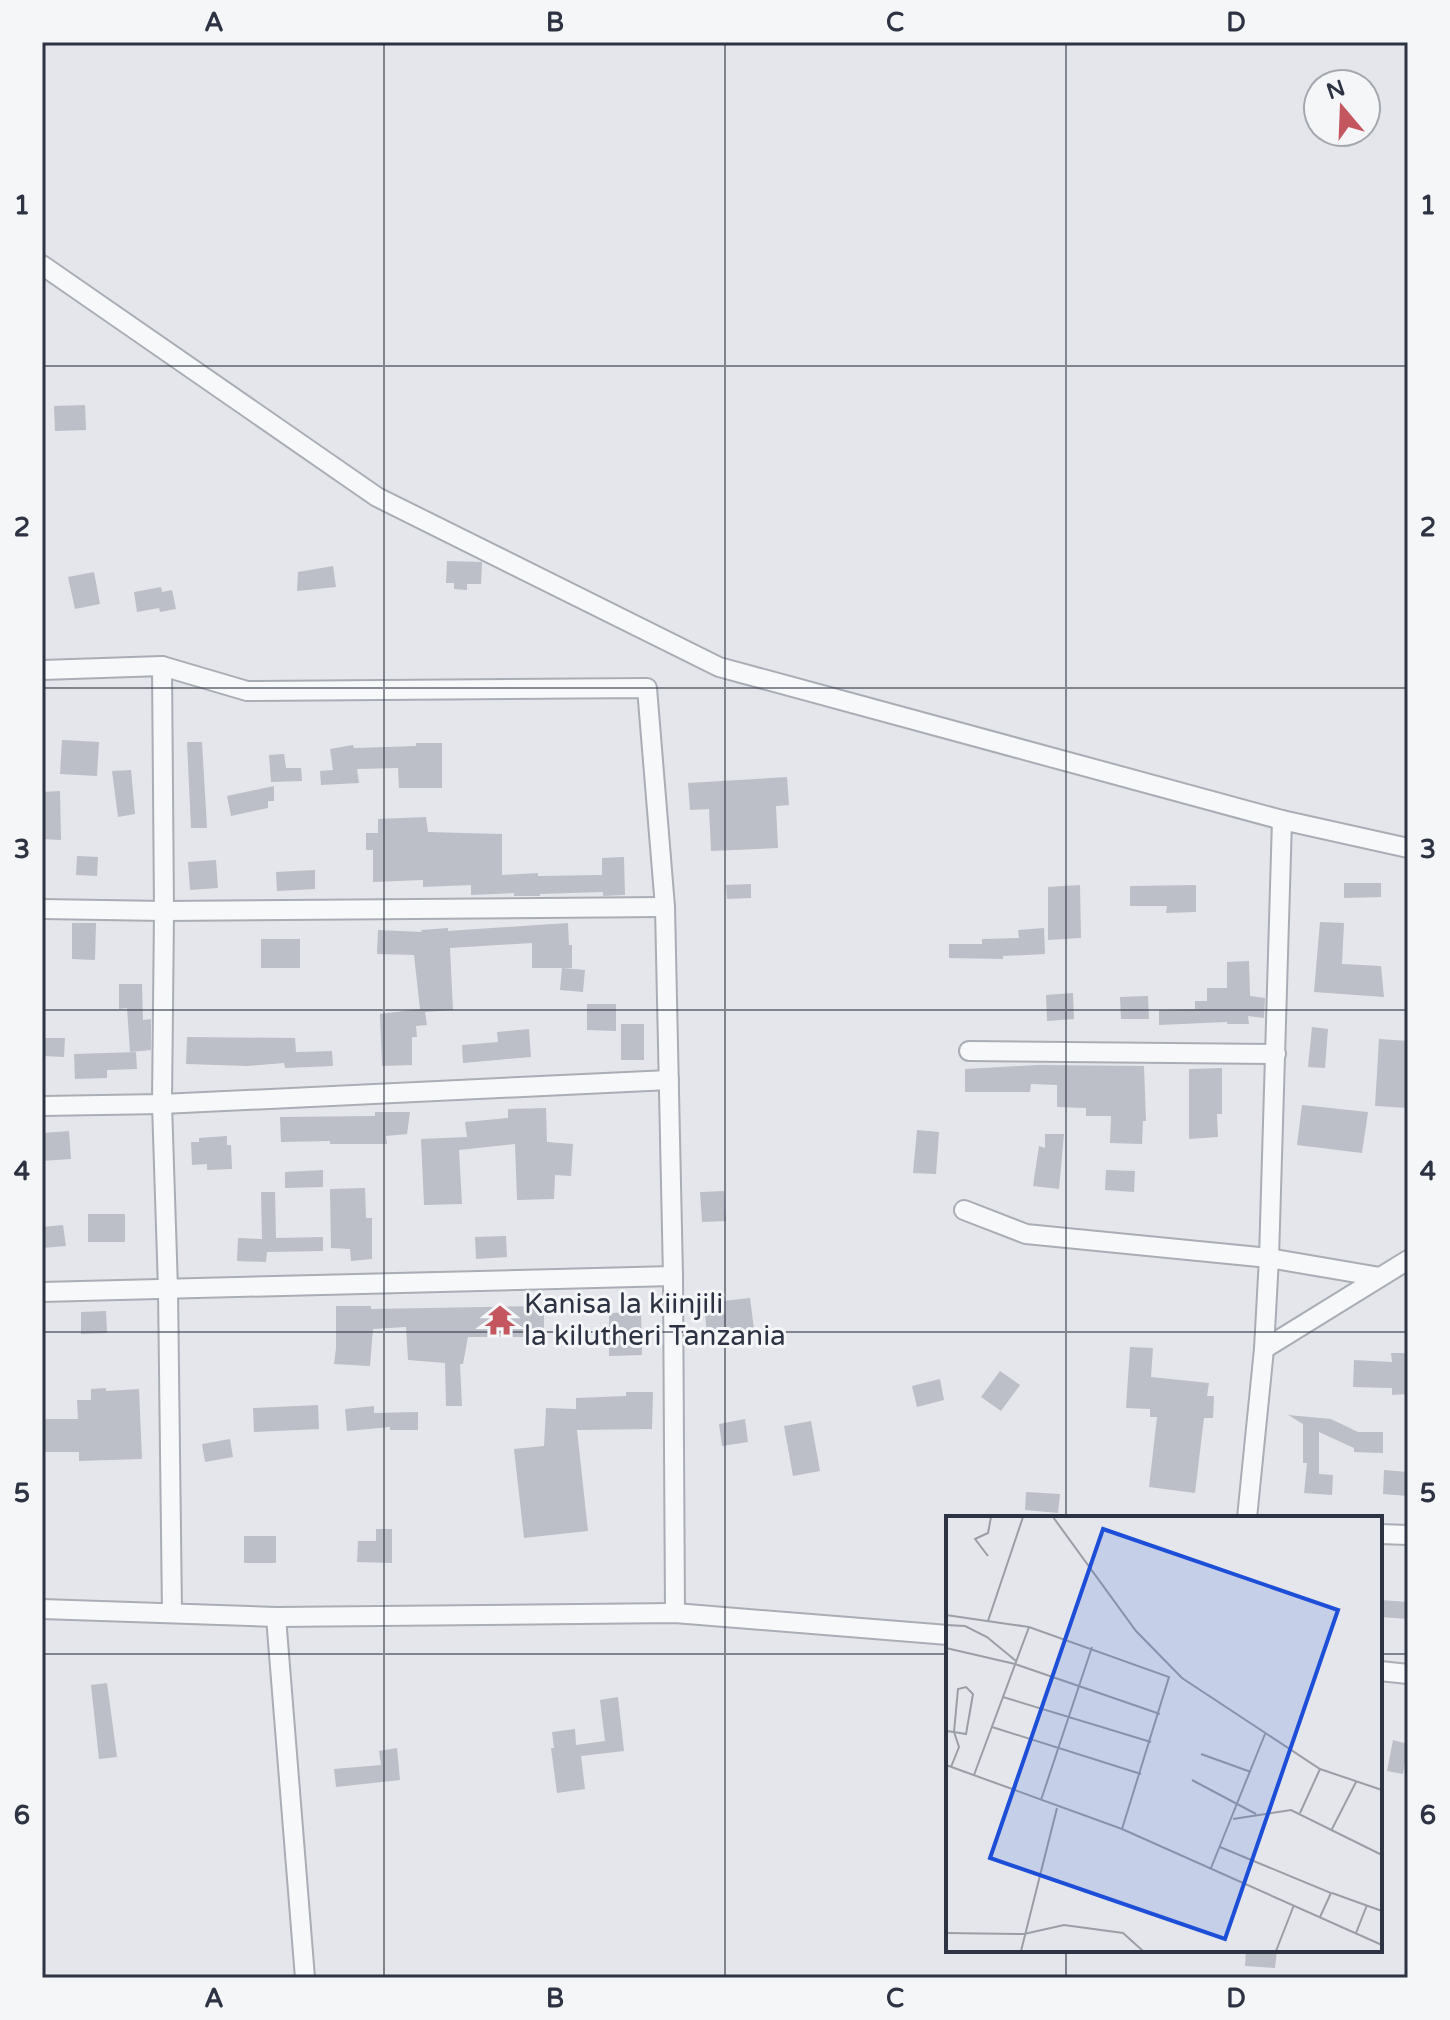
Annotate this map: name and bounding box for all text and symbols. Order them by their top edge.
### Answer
text: A [204,7,224,38]
text: B [546,7,564,38]
text: C [886,7,904,38]
text: D [1226,7,1246,38]
north arrow [1302,68,1382,148]
text: N [1323,75,1348,105]
text: 1 [14,190,30,221]
text: 1 [1420,190,1436,221]
text: 2 [14,512,30,543]
text: 2 [1420,512,1436,543]
text: 3 [14,834,30,865]
text: 3 [1420,834,1436,865]
text: 4 [14,1156,30,1187]
text: 4 [1420,1156,1436,1187]
place label: Kanisa la kiinjili la kilutheri Tanzania [524,1287,786,1353]
temple icon: Kanisa la kiinjili la kilutheri Tanzania [483,1303,517,1337]
text: 5 [14,1478,30,1509]
text: 5 [1420,1478,1436,1509]
inset map [946,1516,1382,1952]
text: 6 [14,1800,30,1831]
text: 6 [1420,1800,1436,1831]
text: A [204,1983,224,2014]
text: B [546,1983,564,2014]
text: C [886,1983,904,2014]
text: D [1226,1983,1246,2014]

